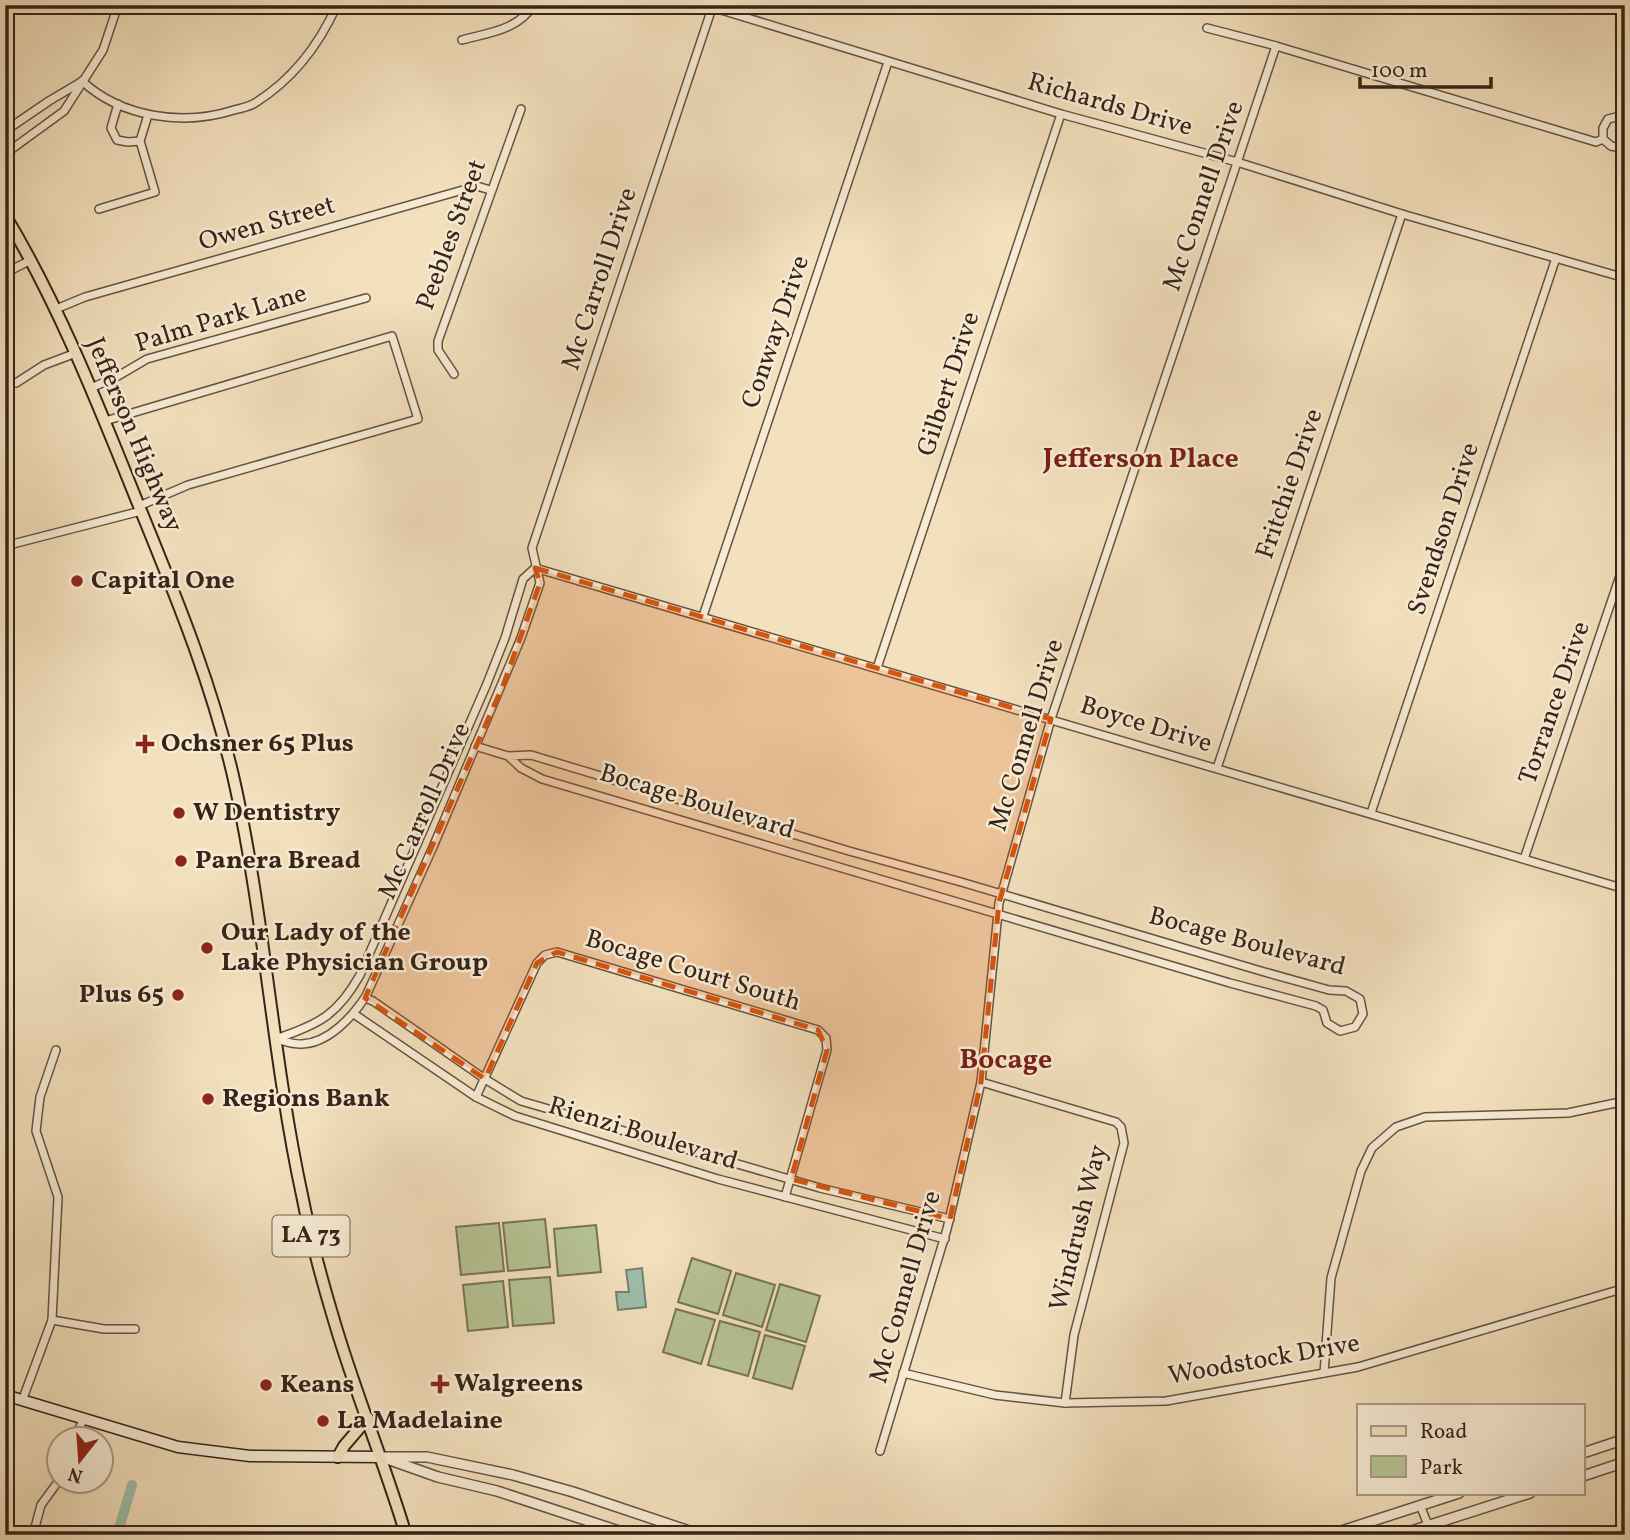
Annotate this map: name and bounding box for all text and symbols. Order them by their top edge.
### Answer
scale bar [1360,46,1492,90]
text: 100 m [1371,57,1428,86]
street label: Richards Drive [1023,64,1197,146]
street label: Mc Connell Drive [1155,96,1253,296]
street label: Peebles Street [408,155,496,315]
street label: Mc Carroll Drive [554,183,646,375]
street label: Owen Street [195,187,339,261]
street label: Conway Drive [733,251,819,413]
street label: Palm Park Lane [131,276,311,362]
street label: Gilbert Drive [909,307,989,461]
street label: Jefferson Highway [77,332,191,538]
street label: Fritchie Drive [1247,404,1333,564]
street label: Svendson Drive [1399,438,1489,620]
district label: Jefferson Place [1042,440,1239,479]
place label: Capital One [91,563,235,599]
marker: Capital One [69,573,85,589]
street label: Torrance Drive [1510,617,1600,789]
street label: Mc Connell Drive [981,635,1073,835]
street label: Boyce Drive [1076,688,1216,762]
street label: Mc Carroll Drive [370,717,480,905]
place label: Ochsner 65 Plus [161,726,354,762]
marker: Ochsner 65 Plus [135,734,155,754]
street label: Bocage Boulevard [595,755,799,849]
place label: W Dentistry [193,795,341,831]
marker: W Dentistry [171,805,187,821]
place label: Panera Bread [195,843,361,879]
marker: Panera Bread [173,853,189,869]
street label: Bocage Boulevard [1145,898,1349,986]
place label: Our Lady of the Lake Physician Group [221,915,488,981]
street label: Bocage Court South [581,921,805,1021]
marker: Our Lady of the Lake Physician Group [199,940,215,956]
place label: Plus 65 [79,977,164,1013]
marker: Plus 65 [170,987,186,1003]
district label: Bocage [960,1041,1052,1080]
place label: Regions Bank [222,1081,390,1117]
street label: Rienzi Boulevard [544,1088,742,1180]
marker: Regions Bank [200,1091,216,1107]
street label: Windrush Way [1041,1141,1117,1315]
street label: Mc Connell Drive [861,1186,951,1388]
road number: LA 73 [272,1216,350,1256]
street label: Woodstock Drive [1165,1325,1363,1395]
place label: Walgreens [454,1366,583,1402]
place label: Keans [280,1367,355,1403]
marker: Walgreens [432,1376,448,1392]
marker: Keans [258,1377,274,1393]
place label: La Madelaine [337,1403,503,1439]
legend [1357,1404,1584,1494]
marker: La Madelaine [315,1413,331,1429]
text: Road [1420,1418,1467,1447]
north arrow [46,1424,116,1494]
text: Park [1420,1454,1463,1483]
text: N [65,1460,86,1489]

